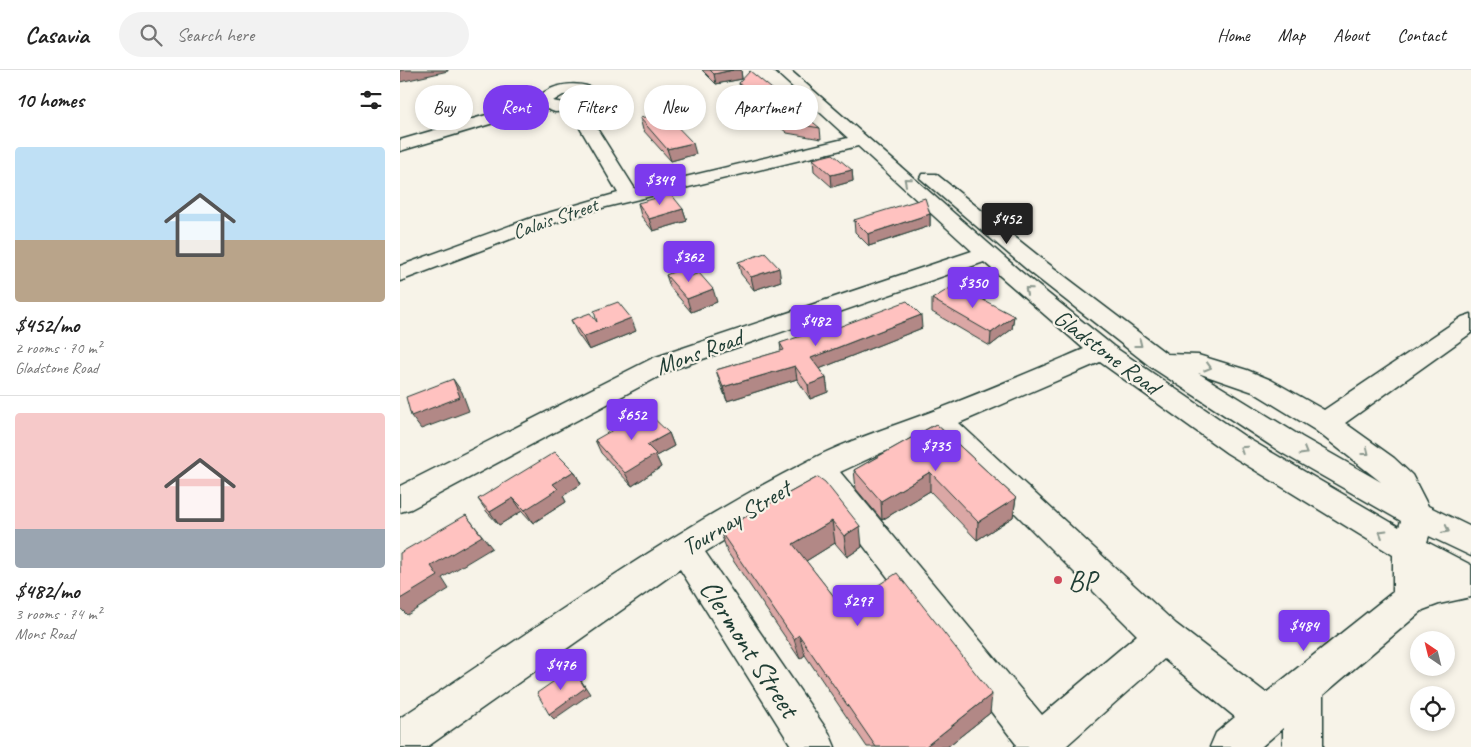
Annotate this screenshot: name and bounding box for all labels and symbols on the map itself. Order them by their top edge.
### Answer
pin: $349 [630,164,690,206]
one-way arrow [904,178,913,187]
street label: Calais Street [509,192,603,245]
pin: $452 [977,202,1037,245]
pin: $362 [659,240,719,283]
pin: $350 [943,266,1003,309]
one-way arrow [1025,288,1034,296]
street label: Gladstone Road [1048,302,1169,404]
pin: $482 [786,304,846,347]
street label: Mons Road [651,321,750,382]
one-way arrow [1133,338,1142,346]
one-way arrow [1204,362,1212,372]
pin: $652 [602,398,662,441]
pin: $735 [906,430,966,472]
one-way arrow [1240,445,1249,455]
one-way arrow [1298,445,1307,455]
one-way arrow [1360,446,1369,454]
street label: Tournay Street [676,472,799,562]
one-way arrow [1441,524,1450,534]
one-way arrow [1379,530,1388,540]
place label: BP [1068,562,1100,599]
street label: Clermont Street [691,572,809,726]
marker: BP [1052,574,1064,586]
pin: $297 [828,584,888,627]
pin: $484 [1274,610,1334,652]
north arrow [1410,631,1455,676]
pin: $476 [531,648,591,691]

